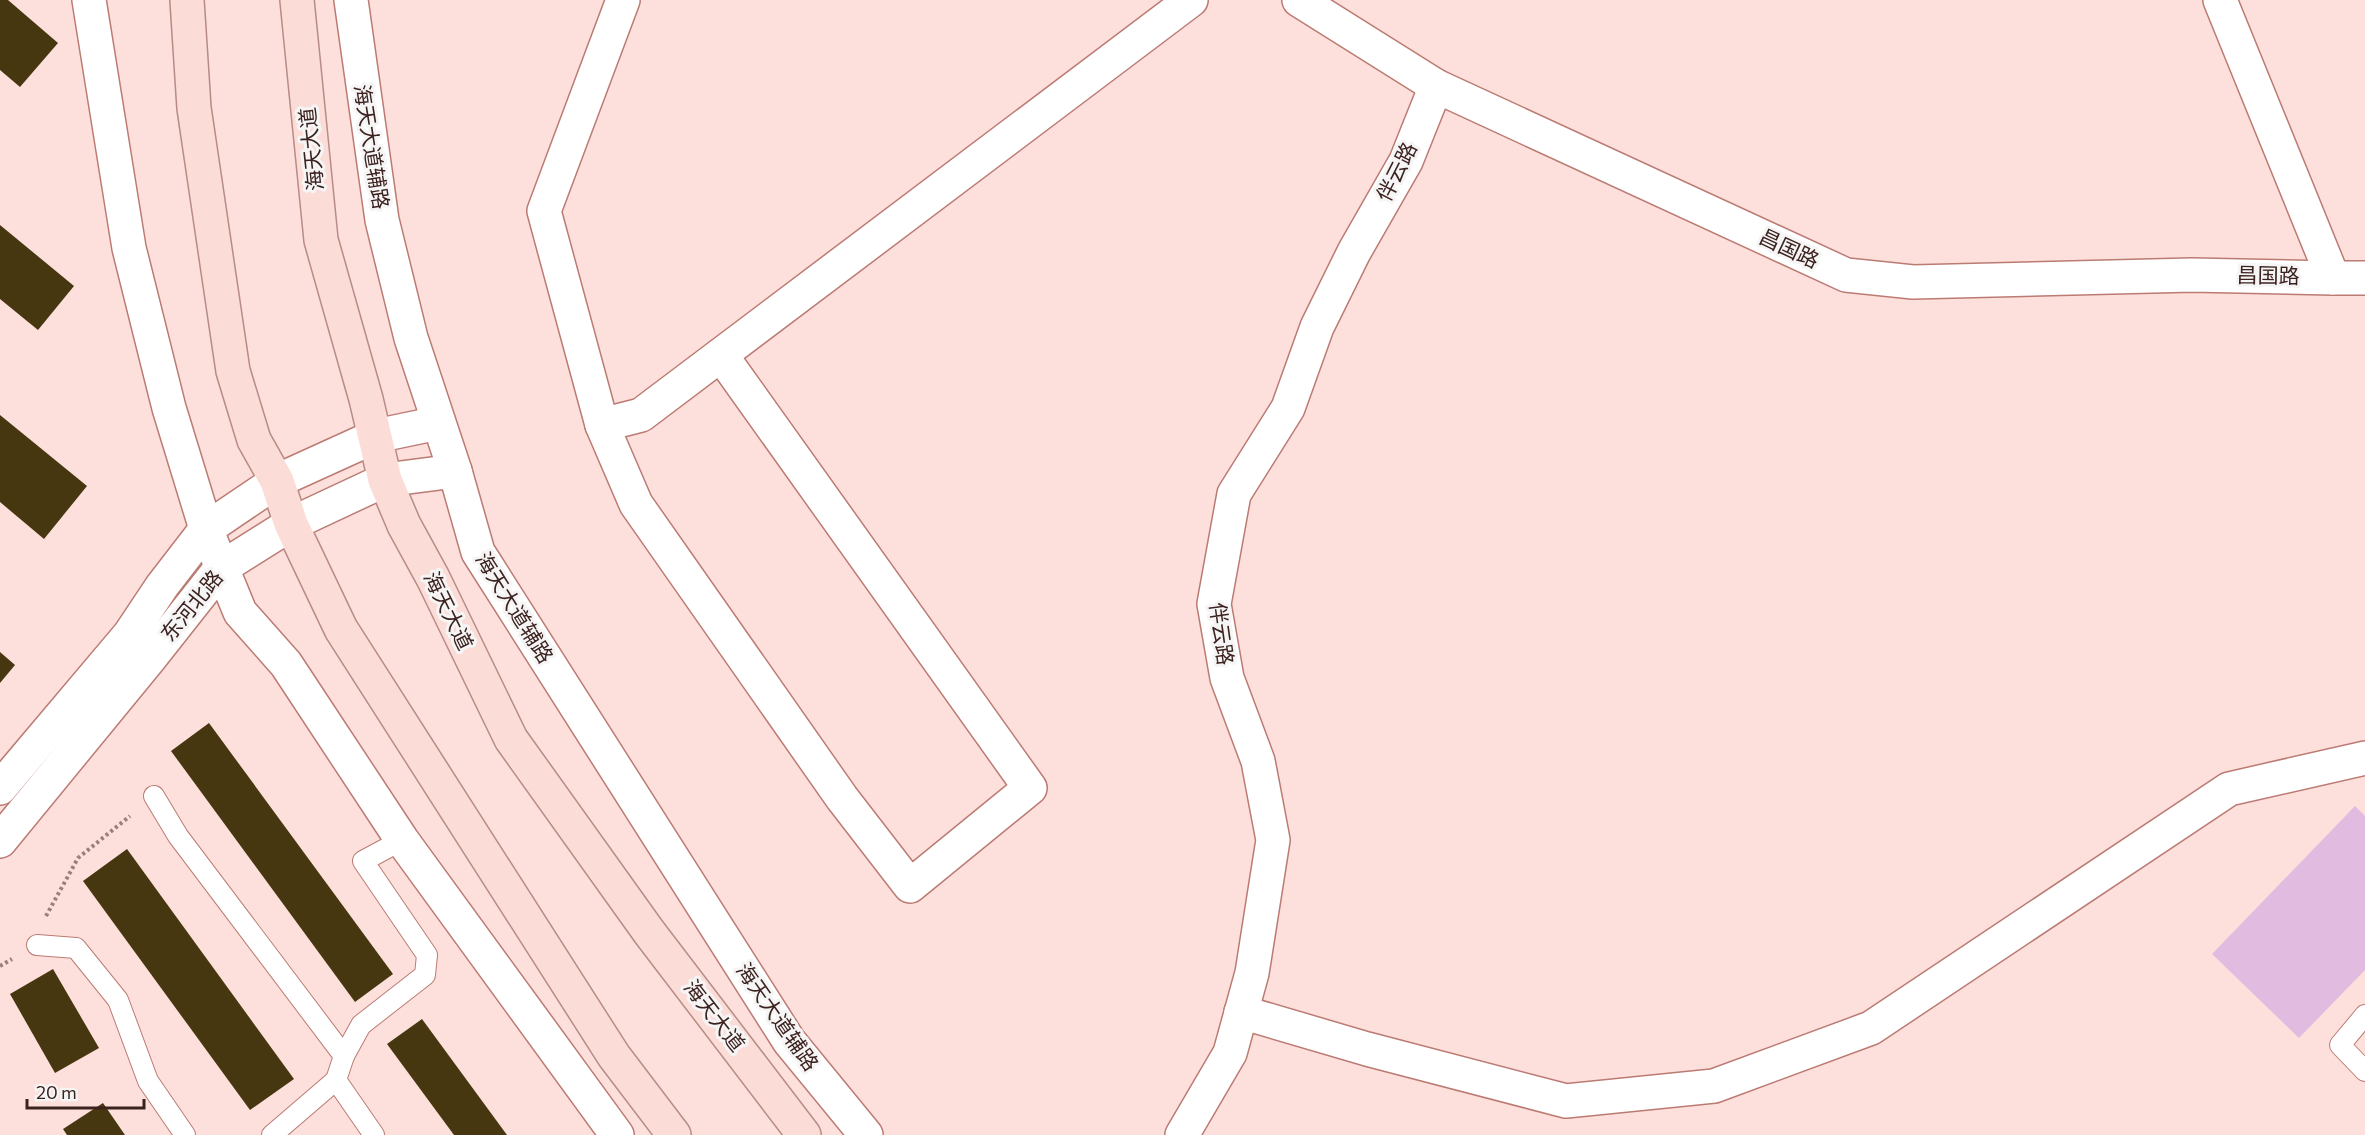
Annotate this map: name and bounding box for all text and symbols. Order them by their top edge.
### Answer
street label: 海天大道辅路 [350,83,395,211]
street label: 海天大道 [294,106,327,192]
street label: 伴云路 [1370,138,1421,205]
street label: 昌国路 [1756,223,1823,272]
street label: 昌国路 [2236,261,2300,288]
street label: 海天大道辅路 [471,547,559,667]
street label: 东河北路 [155,565,227,646]
street label: 海天大道 [420,567,479,654]
street label: 伴云路 [1206,601,1239,667]
street label: 海天大道辅路 [732,957,825,1075]
street label: 海天大道 [679,974,751,1056]
scale bar [27,1072,144,1110]
text: 20 m [36,1081,77,1103]

